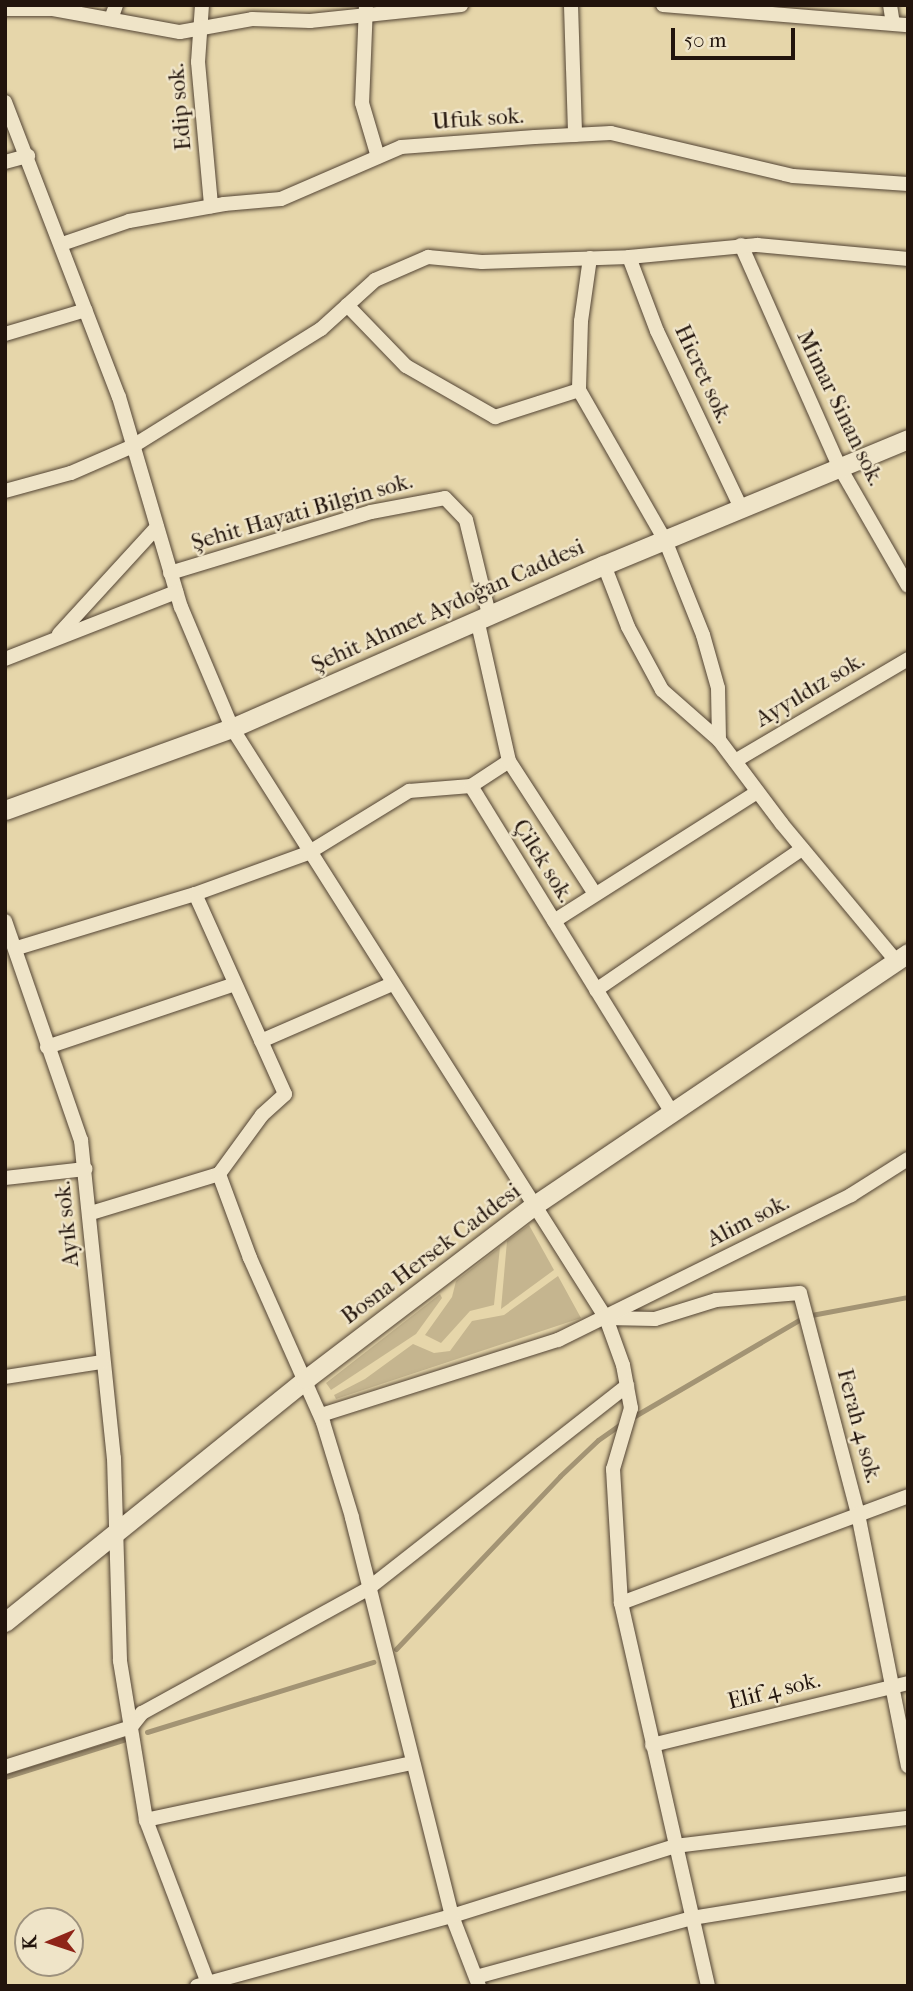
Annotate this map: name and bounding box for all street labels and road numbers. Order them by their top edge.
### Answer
street label: Edip sok. [162,62,198,152]
street label: Ufuk sok. [431,102,525,136]
street label: Hicret sok. [668,320,738,428]
street label: Mimar Sinan sok. [790,326,890,490]
street label: Şehit Hayati Bilgin sok. [188,467,416,557]
street label: Şehit Ahmet Aydoğan Caddesi [307,533,589,679]
street label: Ayyıldız sok. [750,647,870,733]
street label: Çilek sok. [507,814,579,908]
street label: Bosna Hersek Caddesi [336,1178,526,1330]
street label: Ayık sok. [49,1180,85,1268]
street label: Alim sok. [702,1189,794,1253]
street label: Ferah 4 sok. [831,1366,887,1486]
street label: Elif 4 sok. [725,1666,823,1716]

